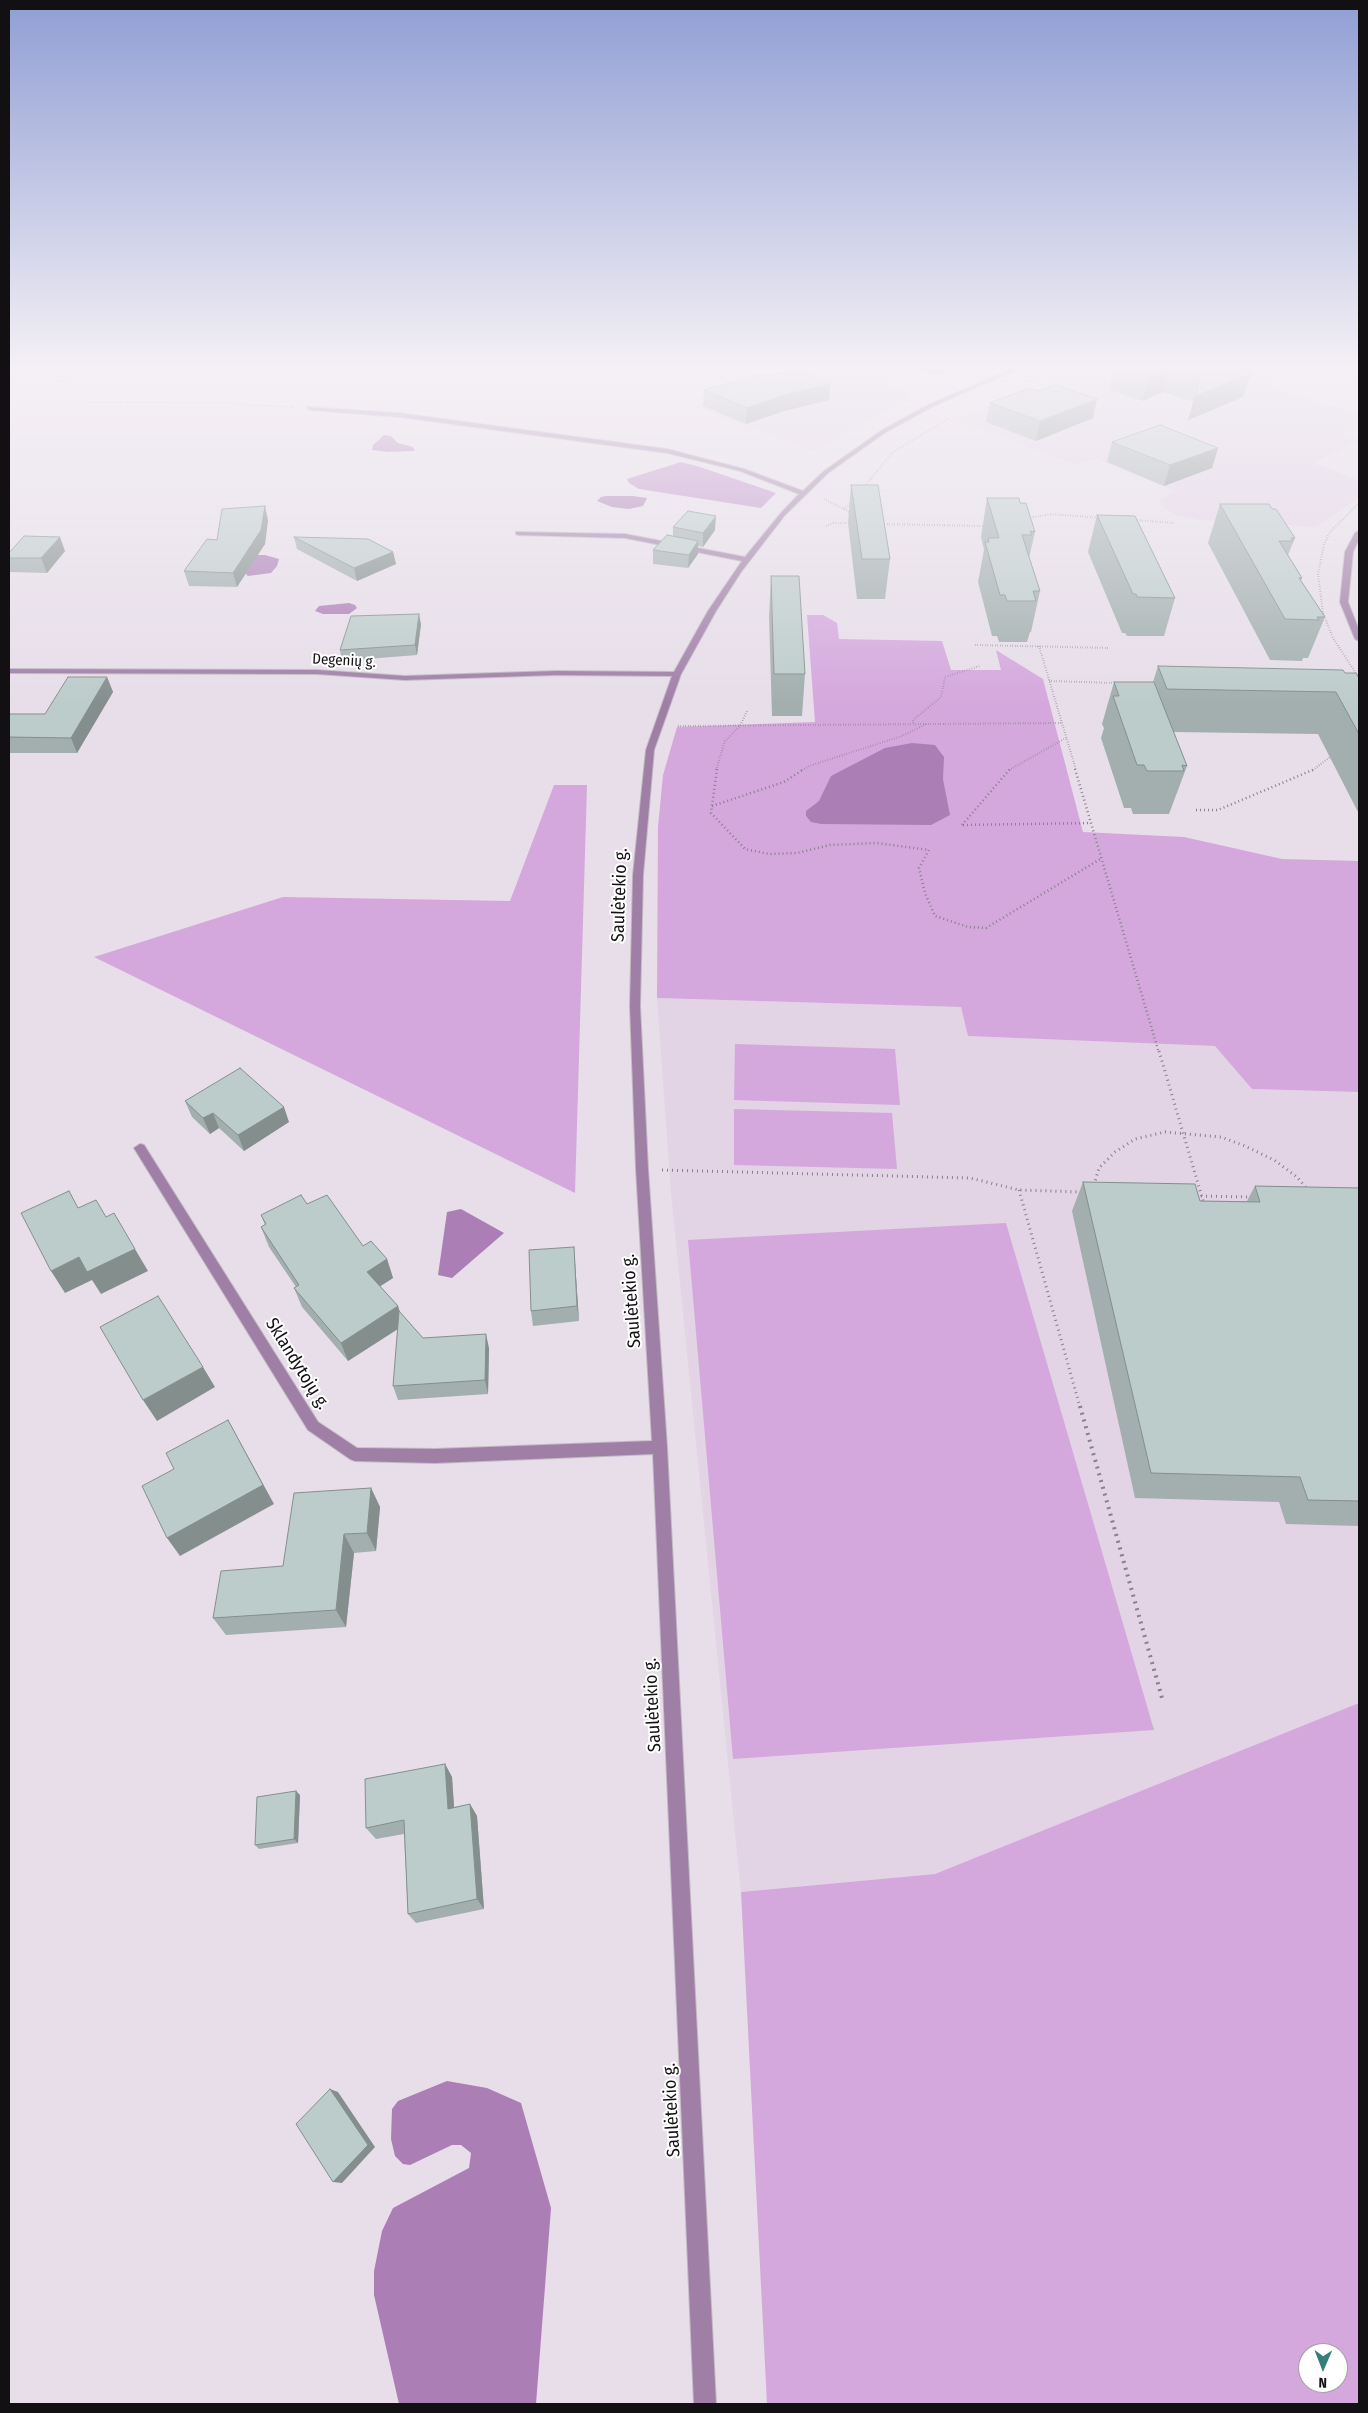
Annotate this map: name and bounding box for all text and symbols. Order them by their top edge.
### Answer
street label: Degenių g. [312,650,376,672]
street label: Saulėtekio g. [608,848,632,942]
street label: Saulėtekio g. [618,1253,646,1349]
street label: Sklandytojų g. [260,1314,334,1414]
street label: Saulėtekio g. [640,1657,666,1753]
street label: Saulėtekio g. [659,2062,685,2158]
north arrow [1298,2343,1348,2393]
text: N [1318,2374,1327,2391]

